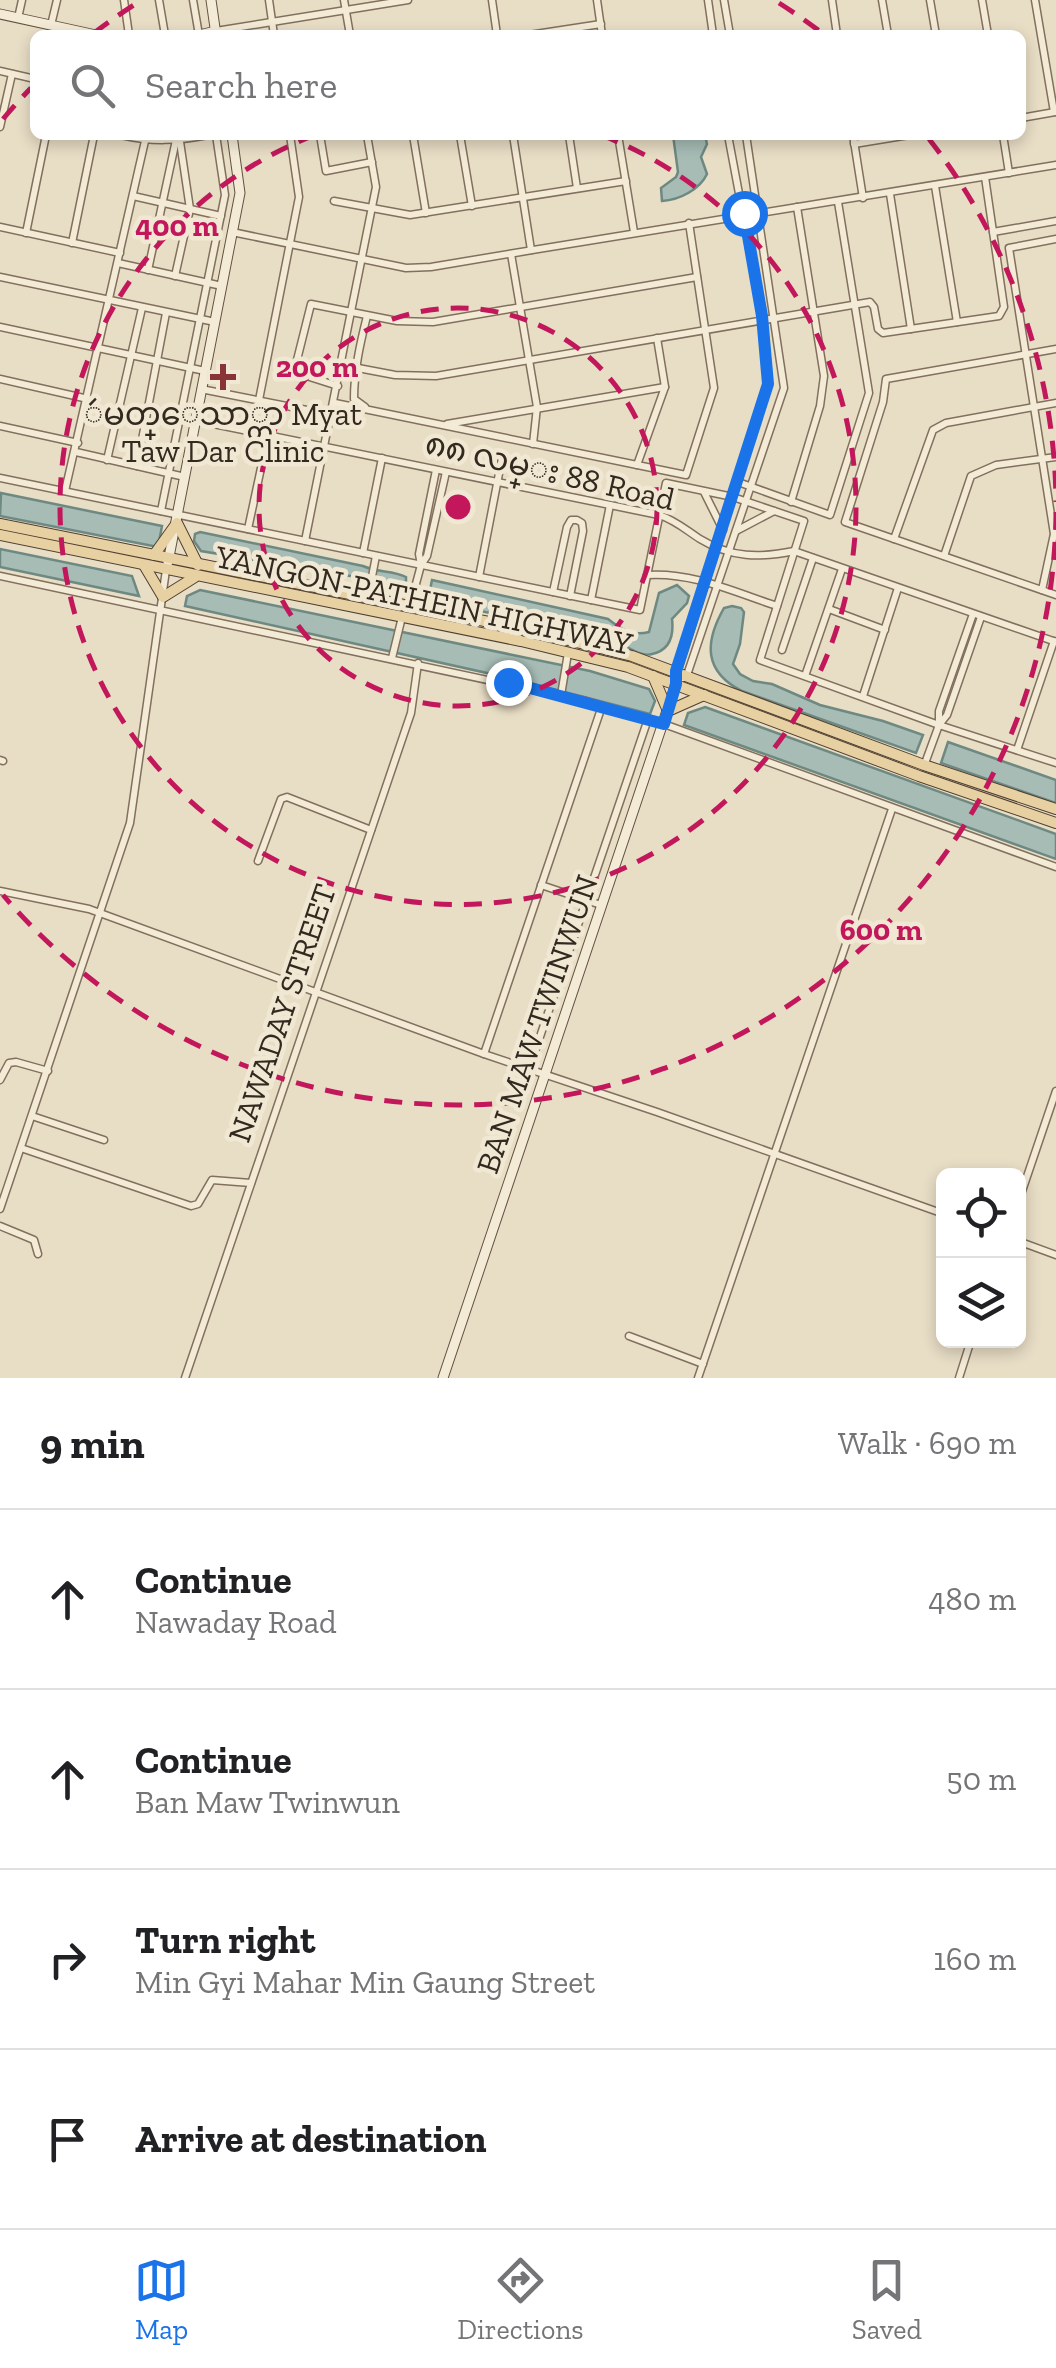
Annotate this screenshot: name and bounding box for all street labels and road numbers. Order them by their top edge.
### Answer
street label: ၈၈ လမ္း 88 Road [420,424,679,525]
street label: YANGON-PATHEIN HIGHWAY [211,537,636,663]
street label: BAN MAW TWINWUN [468,870,606,1178]
street label: NAWADAY STREET [220,879,344,1147]

